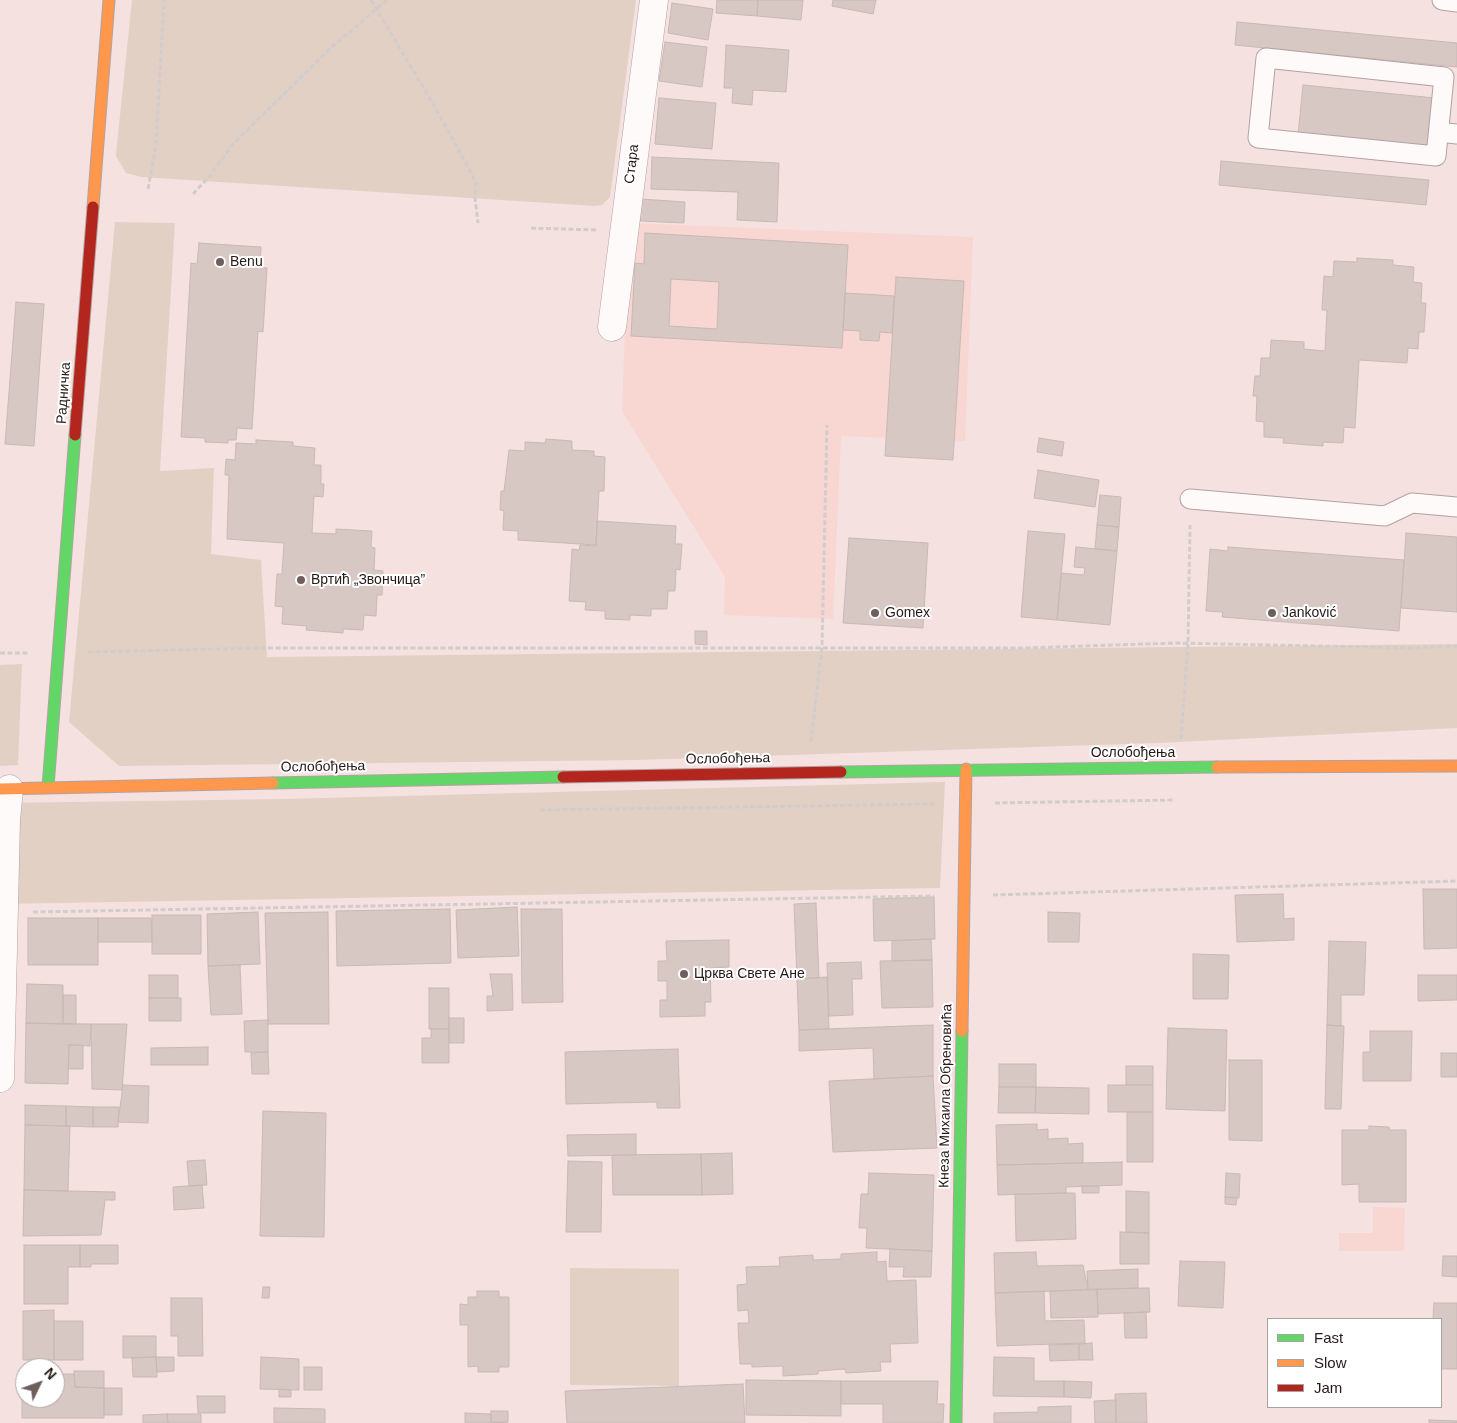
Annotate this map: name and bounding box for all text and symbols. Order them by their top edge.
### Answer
street label: Стара [621,143,643,185]
place label: Benu [230,254,263,270]
marker: Benu [214,256,226,268]
street label: Радничка [53,362,75,424]
place label: Вртић „Звончица” [311,572,425,588]
marker: Вртић „Звончица” [295,574,307,586]
place label: Gomex [885,605,930,621]
place label: Janković [1282,605,1336,621]
marker: Gomex [869,607,881,619]
marker: Janković [1266,607,1278,619]
street label: Ослобођења [1091,745,1175,761]
street label: Ослобођења [686,750,770,768]
street label: Ослобођења [281,758,365,776]
place label: Црква Свете Ане [694,966,805,982]
marker: Црква Свете Ане [678,968,690,980]
street label: Кнеза Михаила Обреновића [936,1004,956,1188]
legend [1267,1318,1442,1408]
text: Fast [1314,1329,1343,1346]
text: Slow [1314,1354,1347,1371]
north arrow [15,1358,65,1408]
text: N [41,1365,60,1383]
text: Jam [1314,1379,1342,1396]

